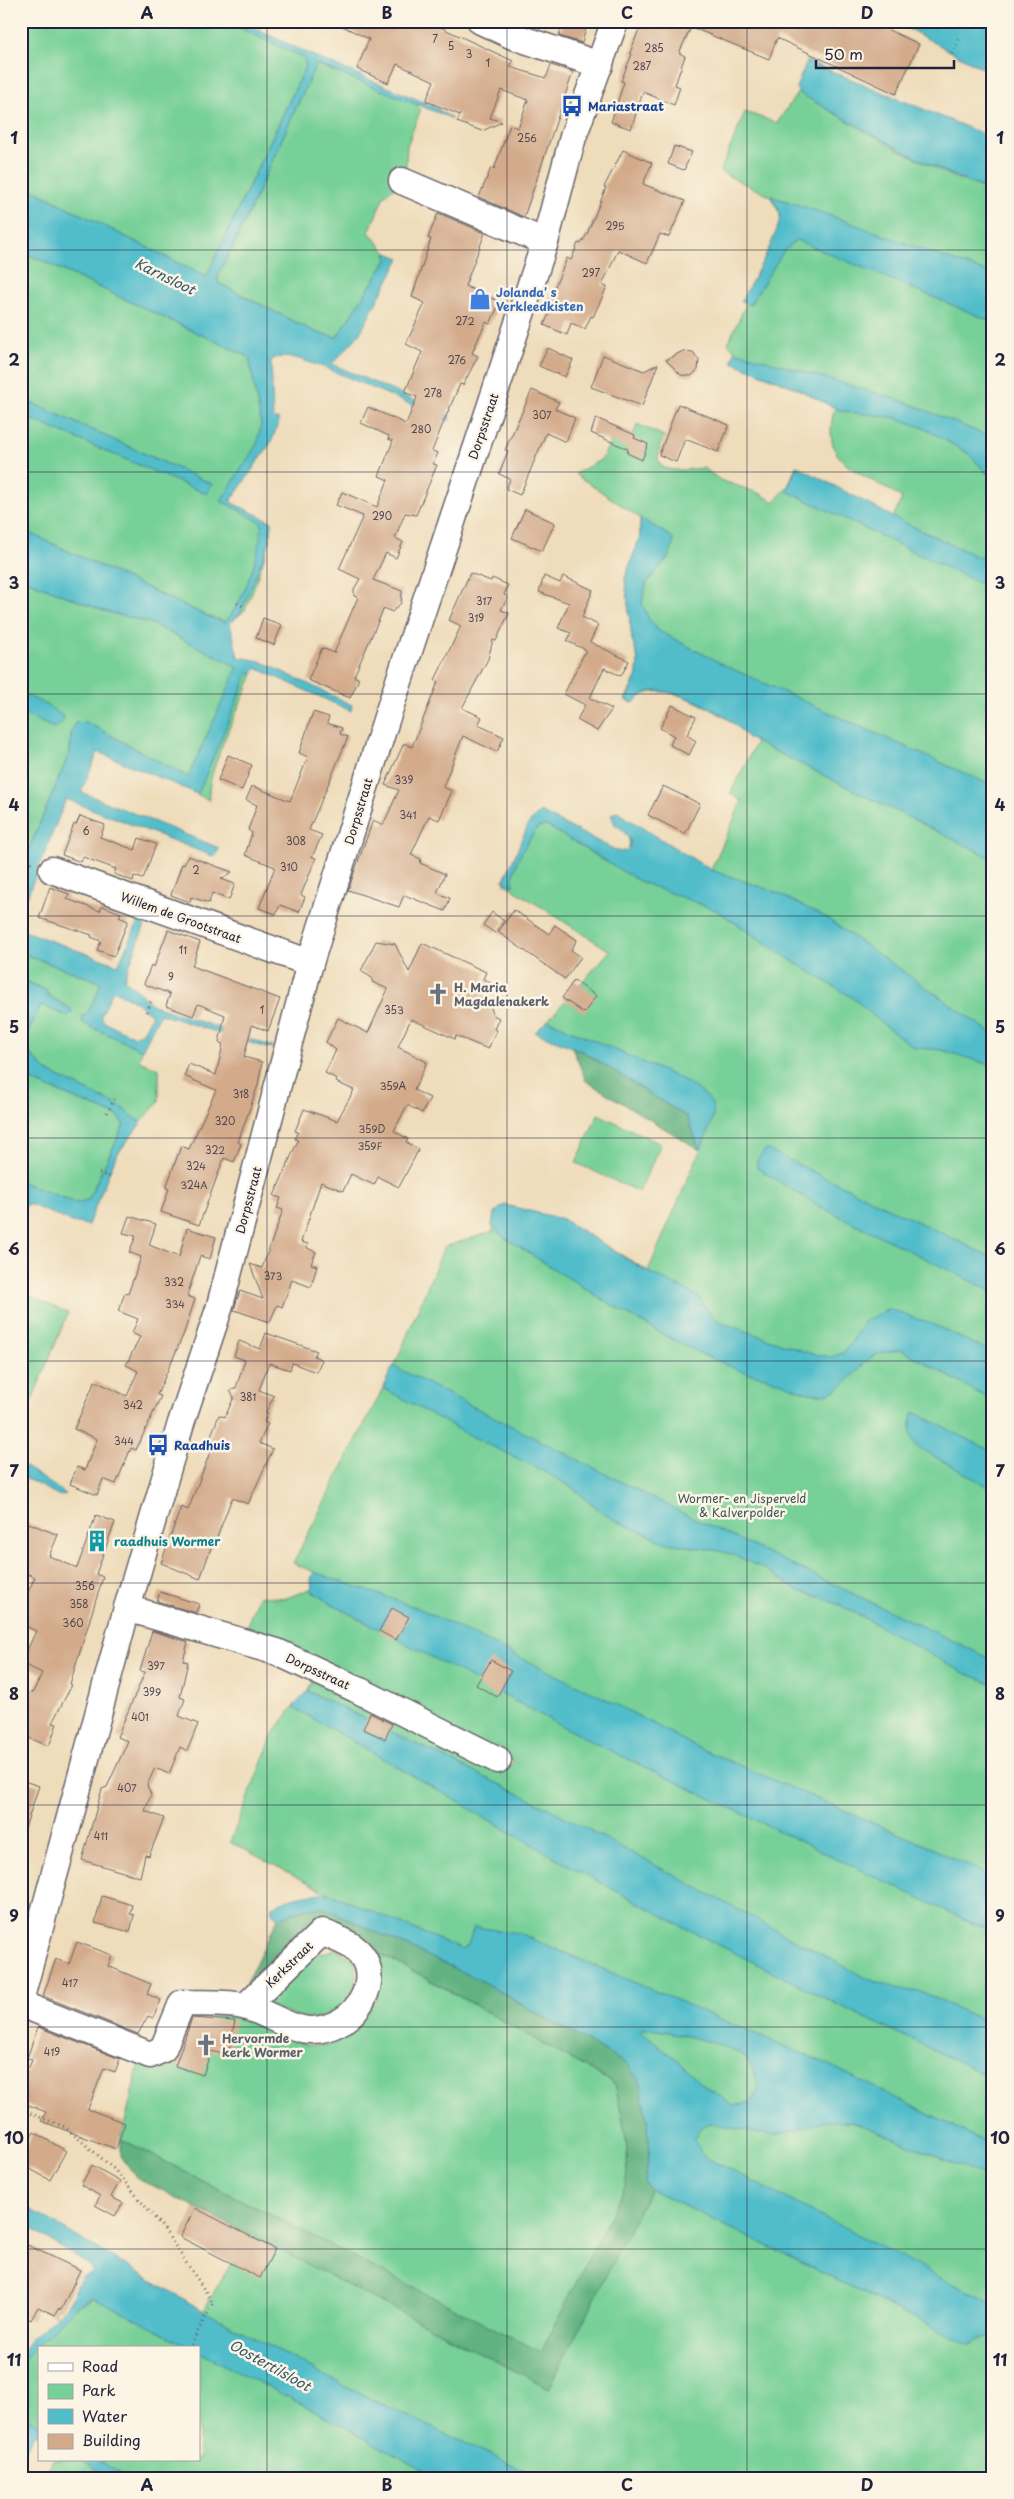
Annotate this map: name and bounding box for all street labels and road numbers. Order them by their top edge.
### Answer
street label: Dorpsstraat [463,390,503,462]
street label: Dorpsstraat [339,775,377,847]
street label: Willem de Grootstraat [118,887,244,947]
street label: Dorpsstraat [230,1164,266,1236]
street label: Dorpsstraat [283,1648,353,1694]
street label: Kerkstraat [261,1937,317,1991]

